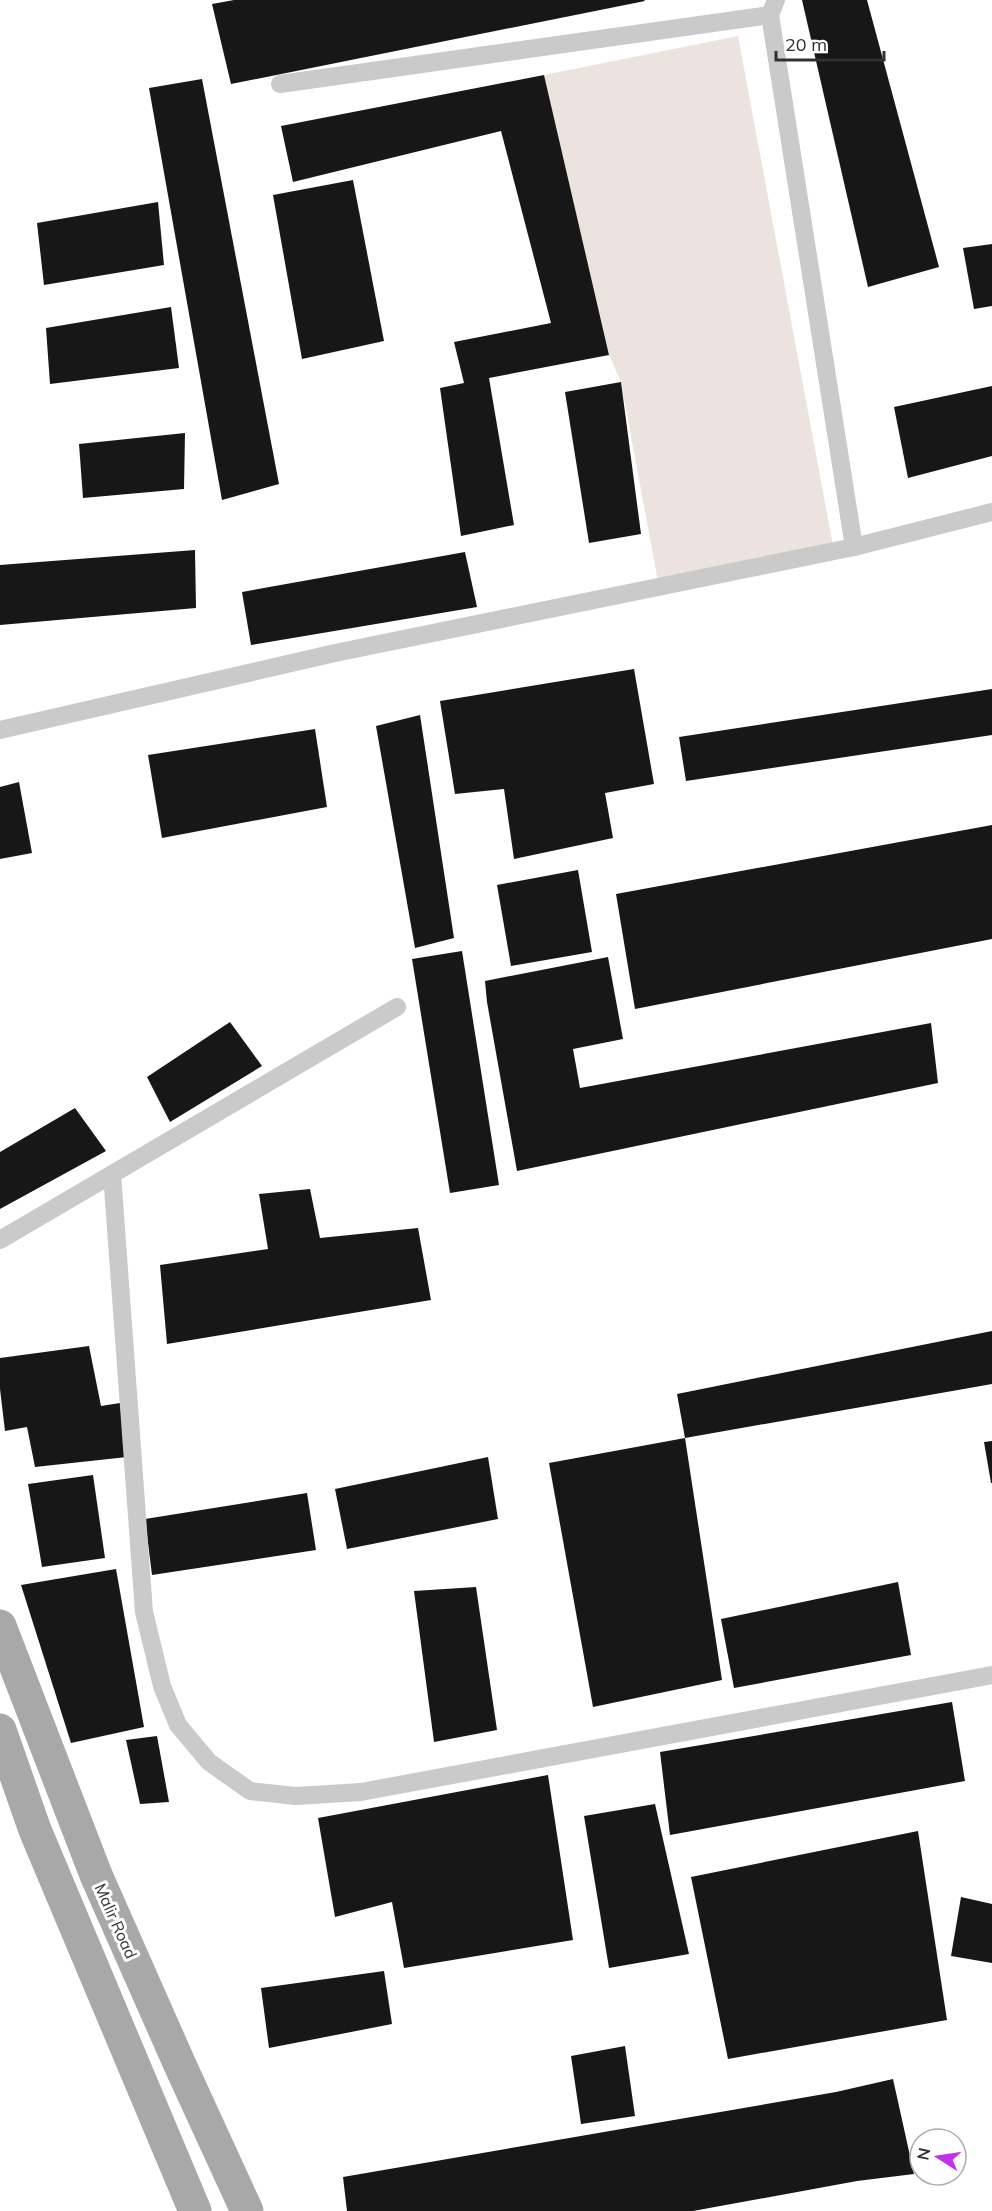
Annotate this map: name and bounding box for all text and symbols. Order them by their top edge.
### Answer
scale bar [776,24,884,62]
text: 20 m [785,33,827,56]
street label: Malir Road [91,1880,141,1962]
north arrow [908,2127,968,2187]
text: N [912,2146,934,2162]

